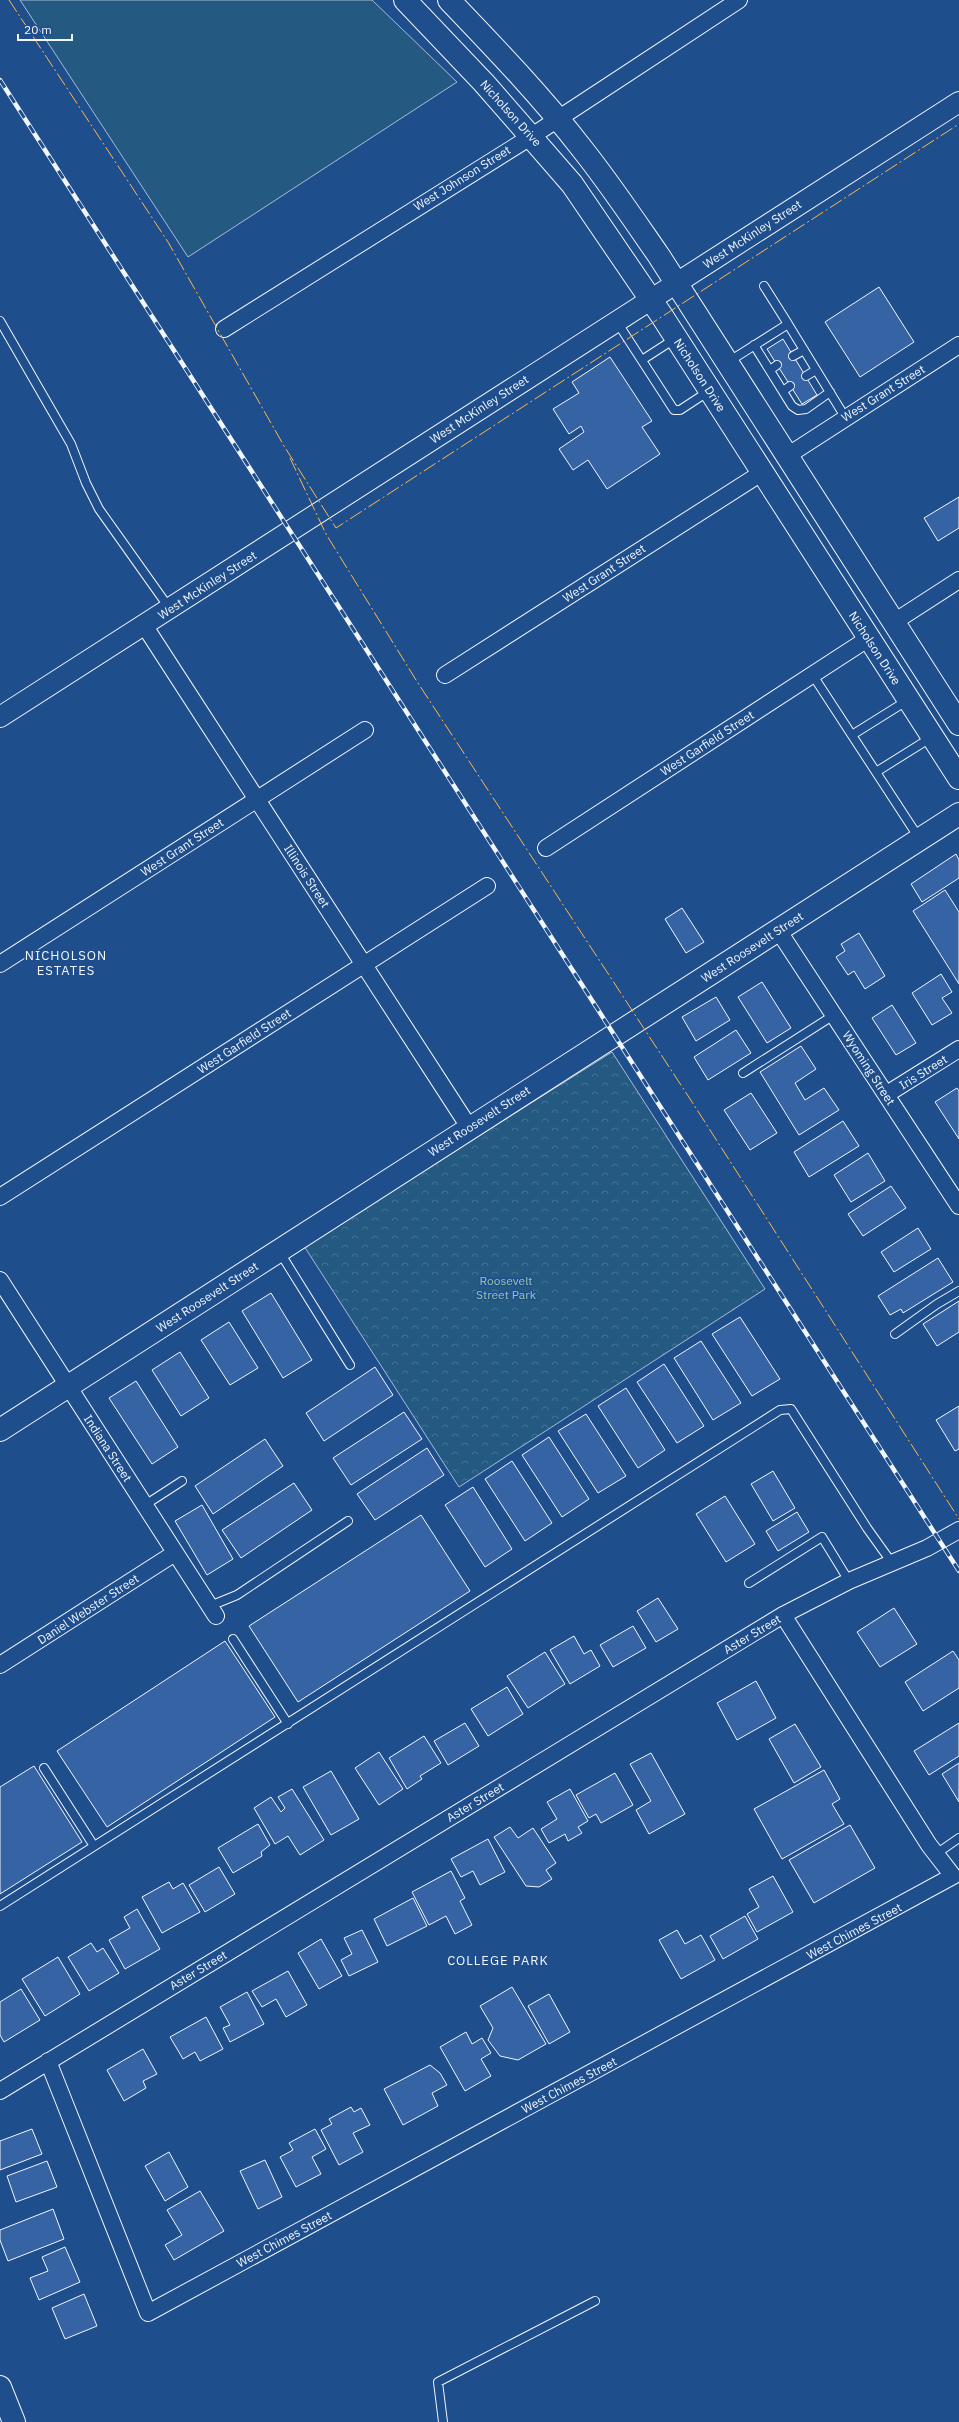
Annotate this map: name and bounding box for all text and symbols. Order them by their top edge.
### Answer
scale bar [18,16,72,42]
text: 20 m [24,22,52,37]
street label: Nicholson Drive [477,77,545,150]
street label: West Johnson Street [411,142,513,214]
street label: West McKinley Street [700,196,804,272]
street label: Nicholson Drive [671,336,729,415]
street label: West Grant Street [838,361,928,425]
street label: West McKinley Street [427,371,531,447]
street label: West Grant Street [560,541,648,605]
street label: West McKinley Street [155,547,259,623]
street label: Nicholson Drive [846,609,904,688]
street label: West Garfield Street [657,707,757,779]
street label: West Grant Street [138,815,226,879]
street label: Illinois Street [281,842,333,910]
street label: West Roosevelt Street [698,908,806,986]
district label: NICHOLSON ESTATES [25,947,107,979]
street label: West Garfield Street [194,1005,294,1077]
street label: Wyoming Street [839,1028,899,1108]
street label: Iris Street [896,1051,950,1093]
street label: West Roosevelt Street [425,1082,533,1160]
street label: West Roosevelt Street [153,1258,261,1336]
park label: Roosevelt Street Park [476,1273,537,1302]
street label: Indiana Street [81,1412,135,1484]
street label: Daniel Webster Street [35,1571,141,1647]
street label: Aster Street [721,1611,783,1657]
street label: Aster Street [444,1779,506,1825]
street label: West Chimes Street [804,1900,904,1962]
street label: Aster Street [167,1947,229,1993]
district label: COLLEGE PARK [447,1952,549,1969]
street label: West Chimes Street [519,2054,619,2116]
street label: West Chimes Street [234,2208,334,2270]

